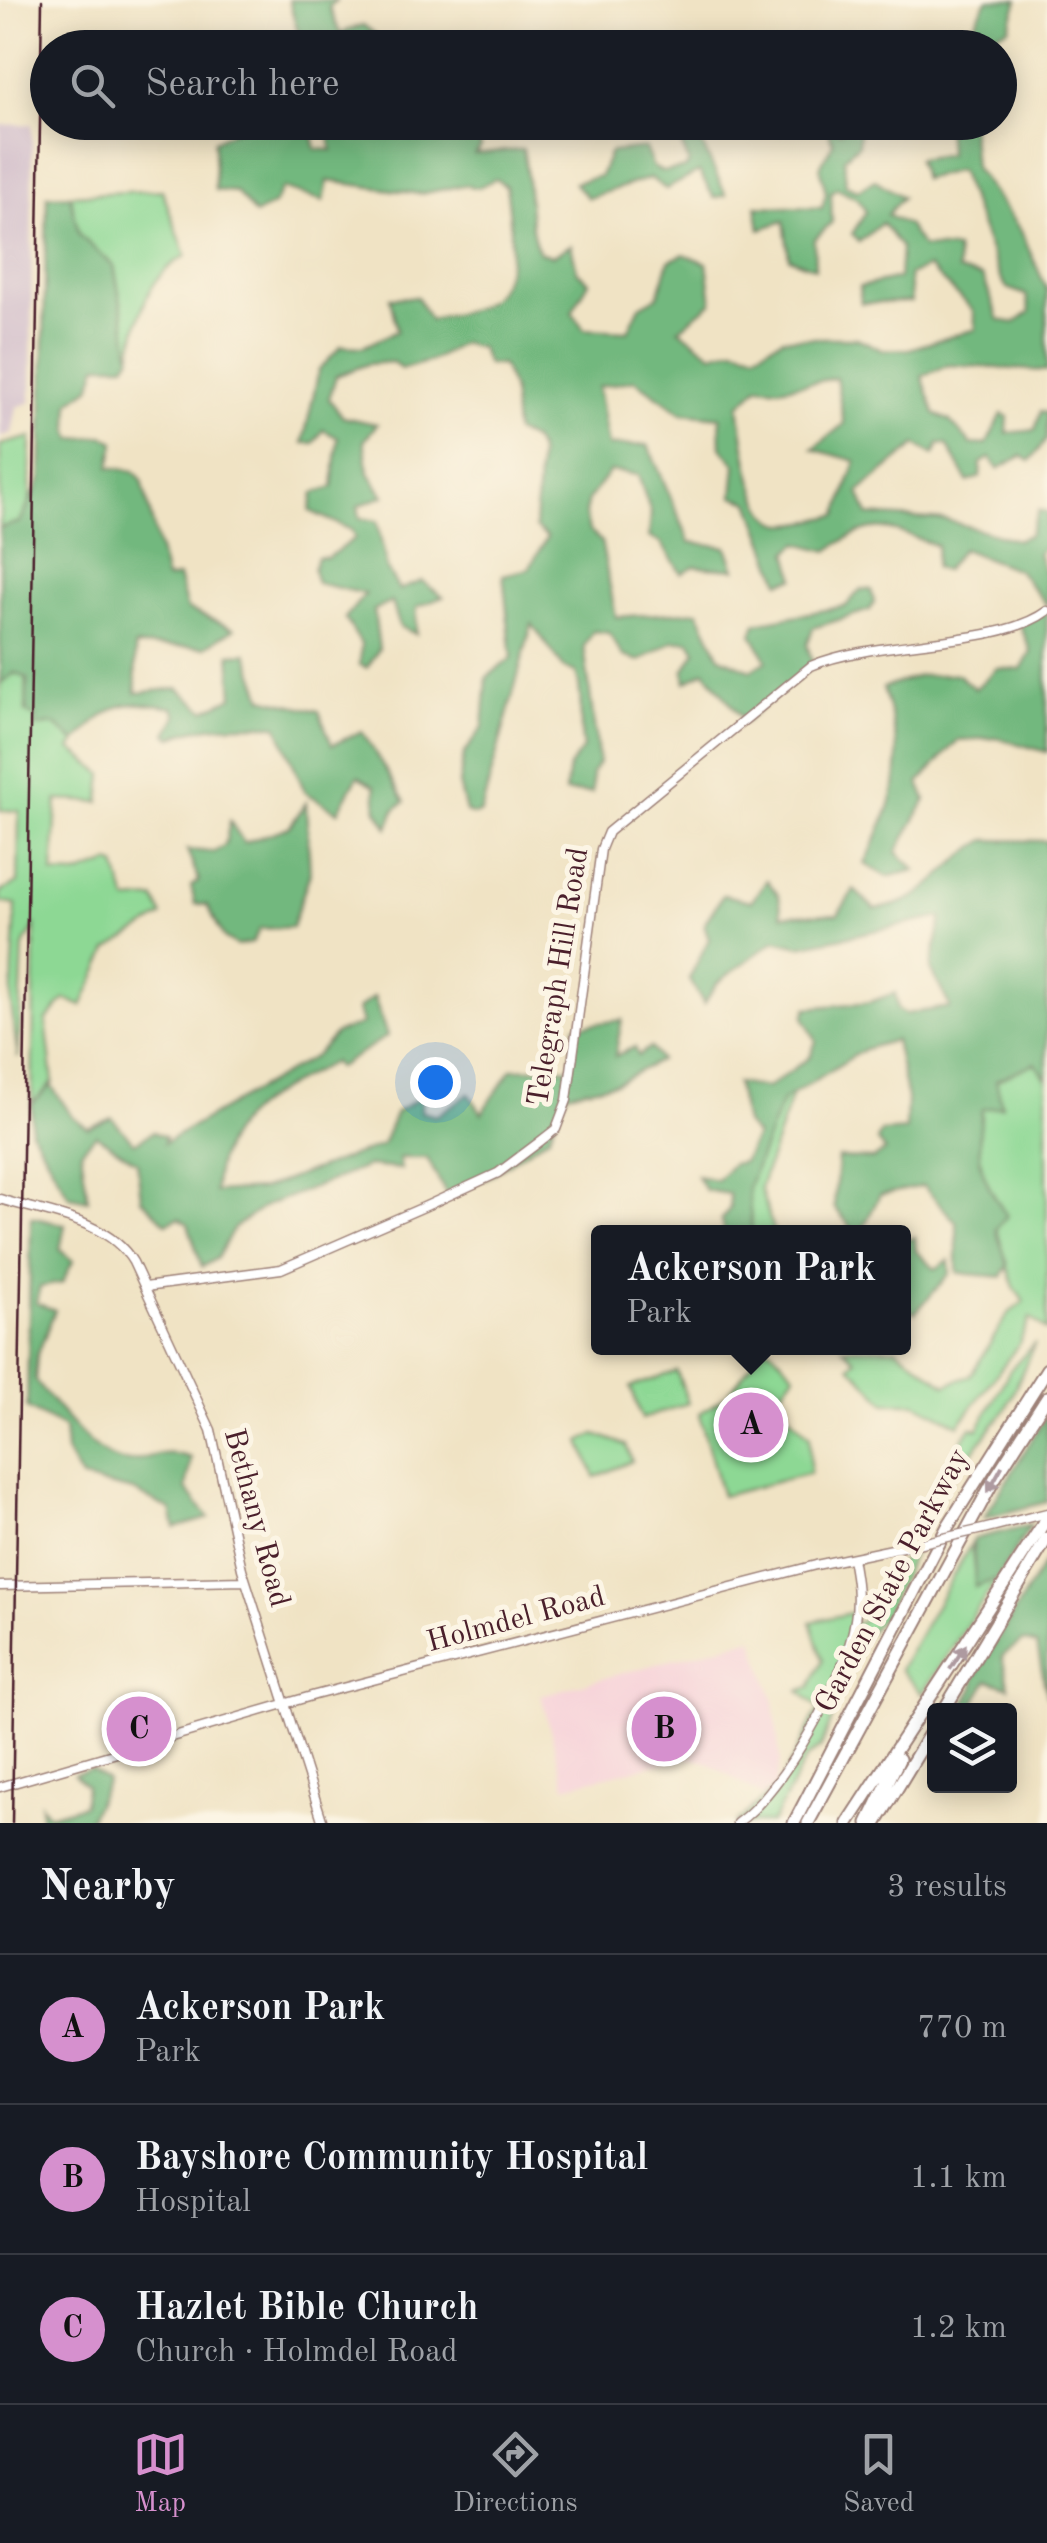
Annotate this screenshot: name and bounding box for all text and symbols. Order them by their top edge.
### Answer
search box [30,30,1017,140]
icon: search [65,58,120,113]
text: Search here [145,66,340,104]
street label: Telegraph Hill Road [524,845,594,1109]
your location [410,1057,461,1108]
popup [591,1225,911,1355]
text: Ackerson Park [626,1251,876,1289]
text: Park [626,1298,692,1330]
pin: A [718,1388,784,1462]
street label: Bethany Road [218,1426,294,1610]
street label: Garden State Parkway [811,1444,975,1718]
one-way arrow [986,1465,1004,1493]
street label: Holmdel Road [424,1582,608,1658]
one-way arrow [949,1643,967,1670]
pin: C [106,1692,172,1766]
pin: B [632,1692,696,1766]
map controls [927,1703,1017,1793]
button: layers [927,1703,1017,1793]
text: Nearby [40,1867,176,1909]
text: 3 results [887,1872,1007,1904]
text: Ackerson Park [135,1990,385,2028]
text: A [60,2013,85,2045]
text: 770 m [917,2013,1007,2045]
text: Park [135,2037,201,2069]
text: Bayshore Community Hospital [135,2140,648,2178]
text: B [61,2163,84,2195]
text: 1.1 km [910,2163,1007,2195]
text: Hospital [135,2187,251,2219]
text: Hazlet Bible Church [135,2290,479,2328]
text: C [62,2313,83,2345]
text: 1.2 km [910,2313,1007,2345]
text: Church · Holmdel Road [135,2337,458,2369]
tab: Map [133,2427,188,2522]
tab: Directions [453,2427,578,2522]
tab: Saved [843,2427,914,2522]

